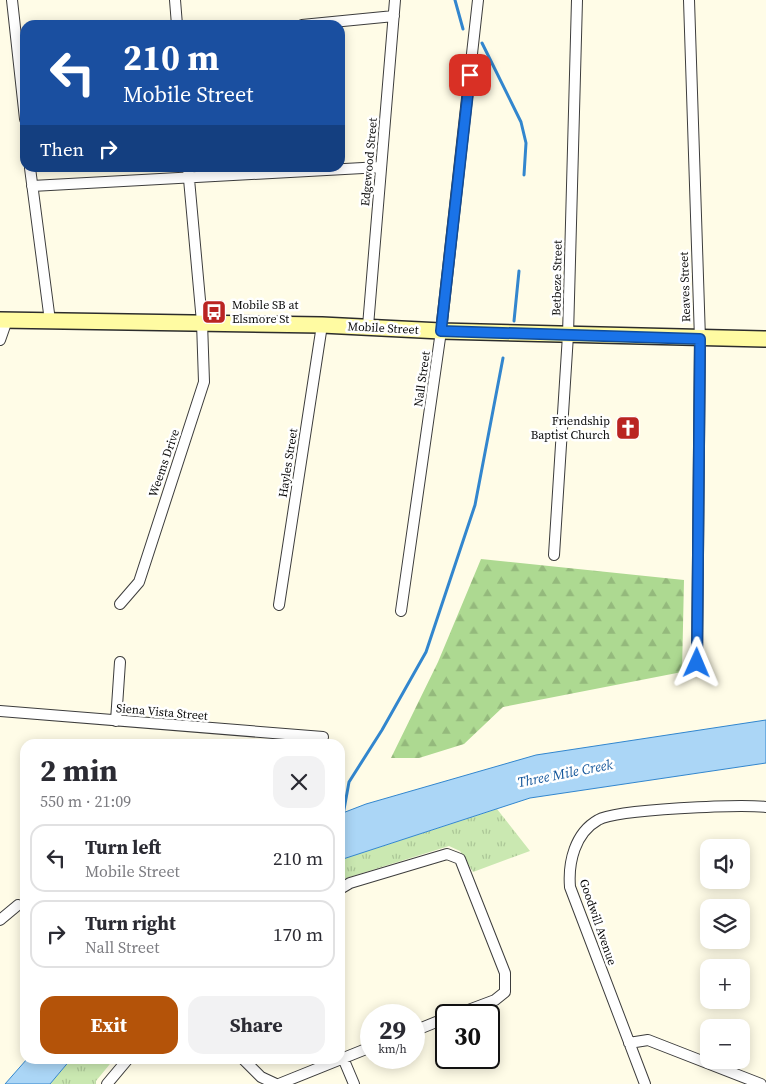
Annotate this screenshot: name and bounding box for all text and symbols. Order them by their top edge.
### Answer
text: 210 m [123,34,219,82]
icon: left [40,40,105,105]
pin [449,54,491,96]
icon: arrive [456,61,484,89]
text: Mobile Street [123,79,253,109]
street label: Edgewood Street [357,117,381,207]
icon: right [94,135,122,163]
text: Then [40,136,84,162]
street label: Betbeze Street [548,240,566,316]
street label: Reaves Street [676,251,694,323]
place label: Mobile SB at Elsmore St [232,297,299,327]
bus stop icon: Mobile SB at Elsmore St [201,299,227,325]
street label: Mobile Street [347,318,419,338]
street label: Nall Street [410,350,434,408]
place label: Friendship Baptist Church [531,413,610,443]
church icon: Friendship Baptist Church [615,415,641,441]
street label: Weems Drive [145,427,183,499]
street label: Hayles Street [275,427,301,499]
position arrow [670,636,722,688]
street label: Siena Vista Street [115,700,209,724]
text: 2 min [40,750,118,791]
water label: Three Mile Creek [516,754,615,792]
button: close [273,756,325,808]
text: 550 m · 21:09 [40,790,131,812]
text: Turn left [85,834,161,860]
map controls [700,839,750,1069]
button: sound [700,839,750,889]
icon: left [42,844,70,872]
text: 210 m [273,845,323,871]
text: Mobile Street [85,860,180,882]
street label: Goodwill Avenue [576,877,620,967]
button: layers [700,899,750,949]
text: Turn right [85,910,176,936]
icon: right [42,920,70,948]
text: 170 m [273,921,323,947]
text: Nall Street [85,936,159,958]
button: + [700,959,750,1009]
button: Exit [40,996,178,1054]
button: Share [188,996,325,1054]
speed limit sign: 30 [435,1004,500,1069]
text: 29 [379,1013,406,1047]
button: − [700,1019,750,1069]
text: km/h [378,1041,407,1057]

